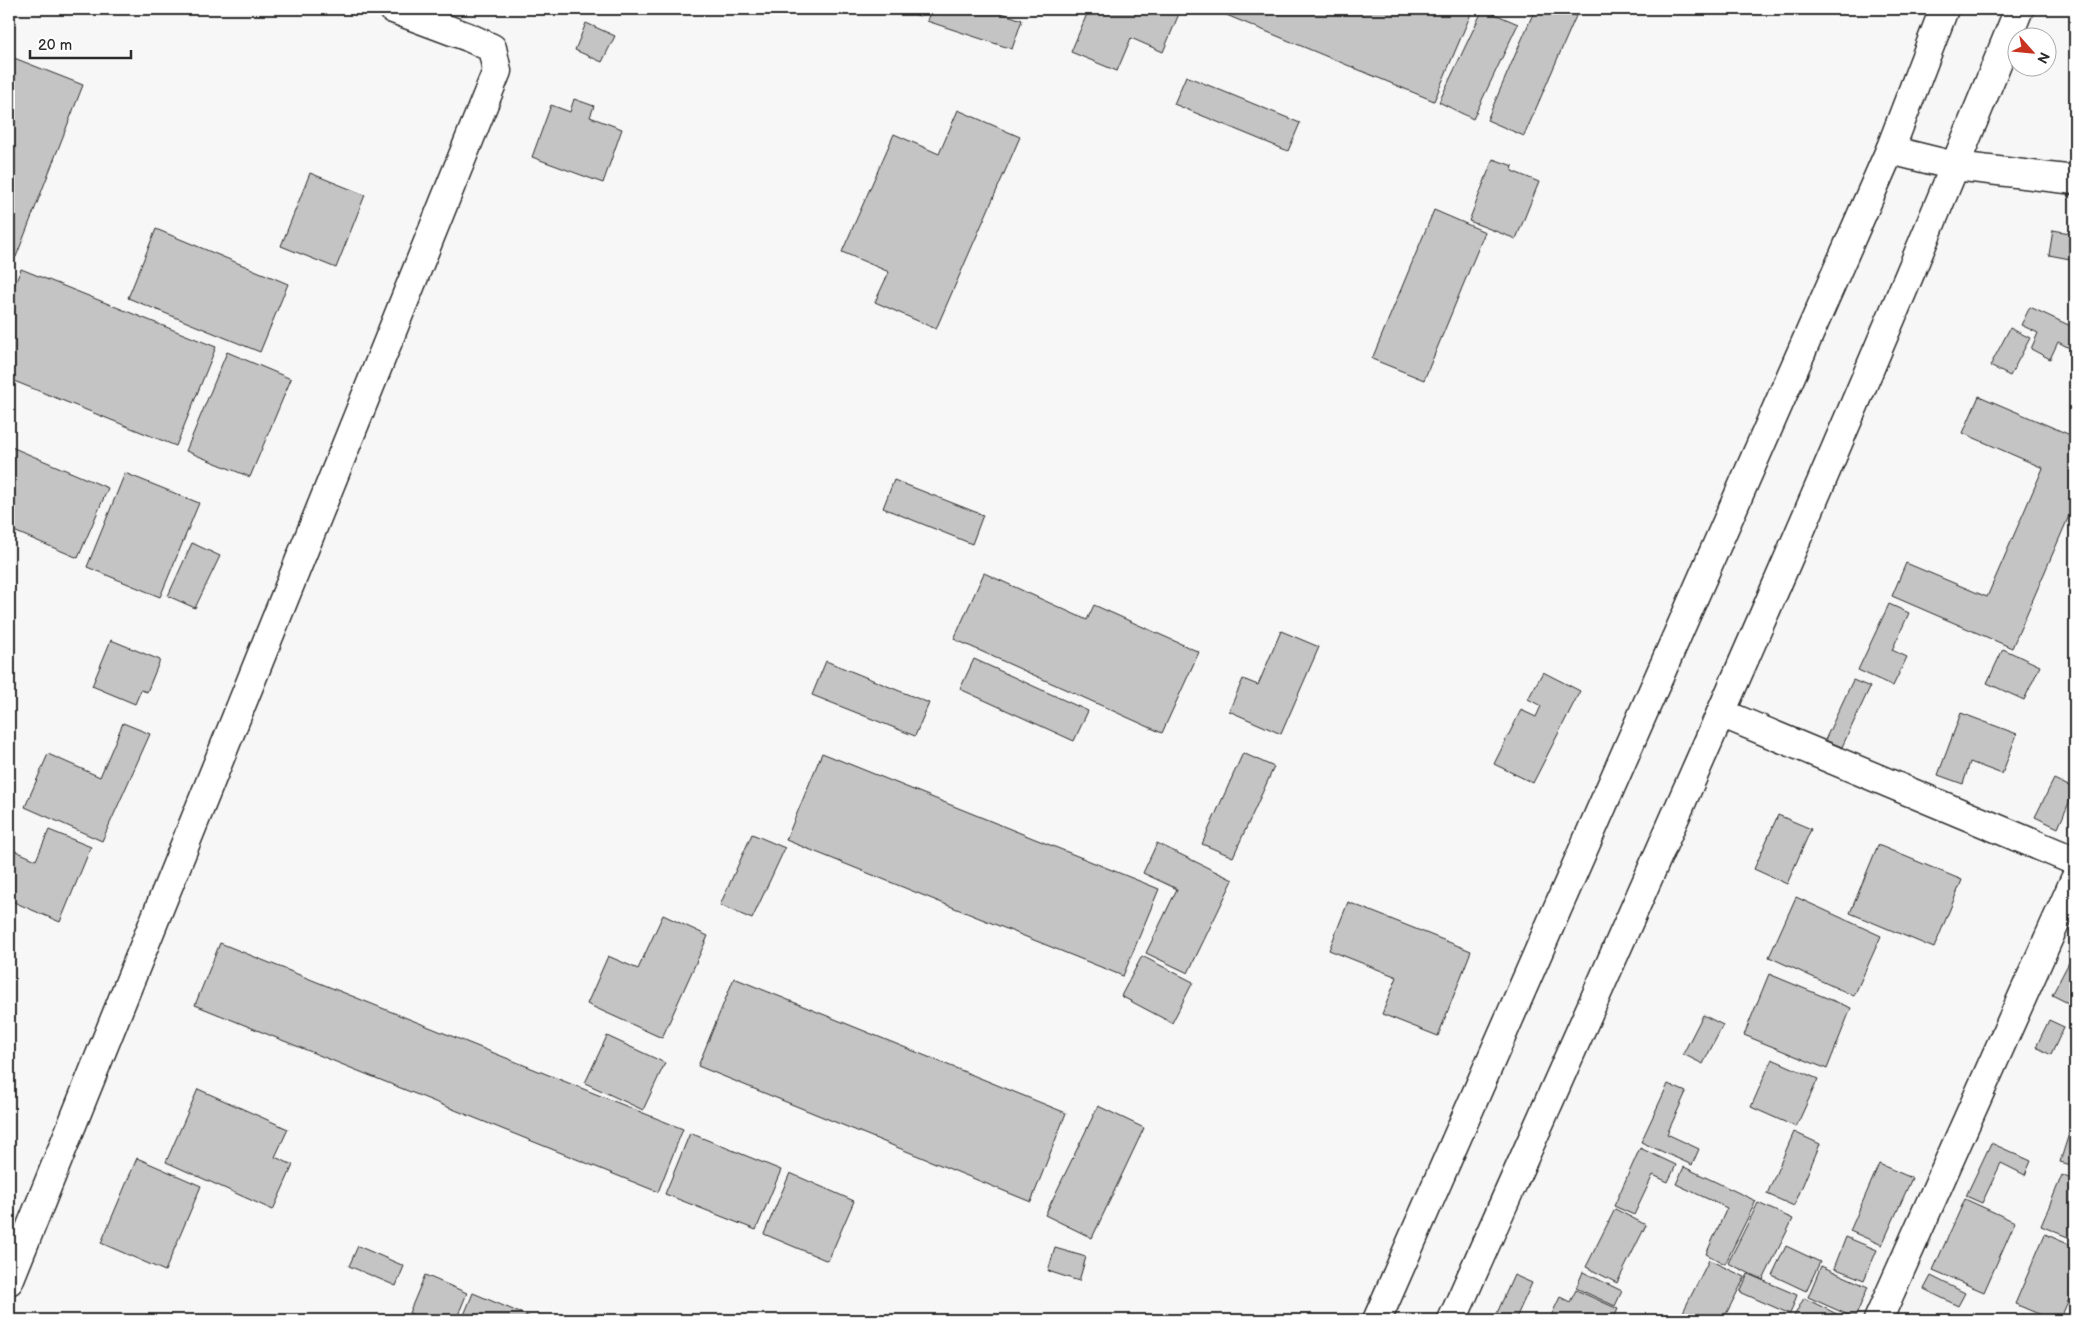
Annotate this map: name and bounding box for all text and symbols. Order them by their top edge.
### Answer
scale bar [30,28,131,60]
north arrow [2006,28,2056,78]
text: 20 m [38,36,72,55]
text: N [2033,49,2053,66]

